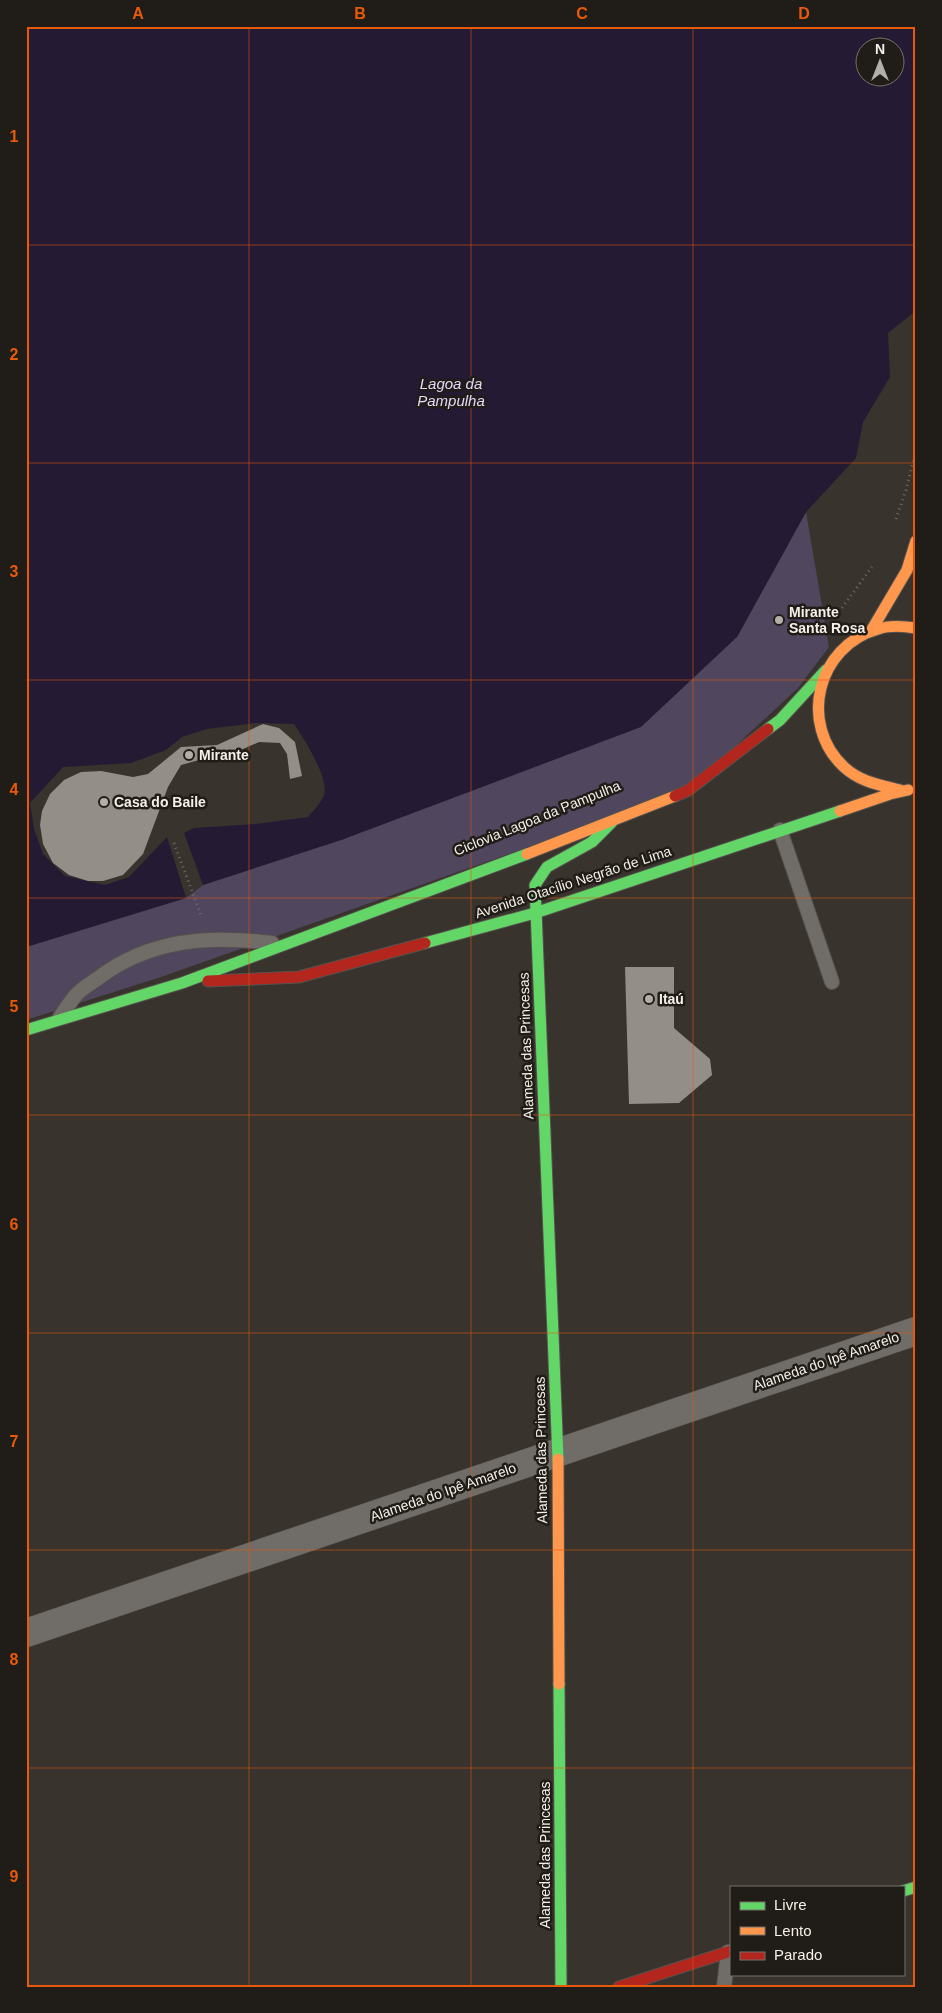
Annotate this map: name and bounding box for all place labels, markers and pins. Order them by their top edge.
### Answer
place label: Mirante Santa Rosa [789,604,865,636]
marker: Mirante Santa Rosa [773,614,785,626]
place label: Mirante [199,747,249,763]
marker: Mirante [183,749,195,761]
place label: Casa do Baile [114,794,206,810]
marker: Casa do Baile [98,796,110,808]
place label: Itaú [659,991,684,1007]
marker: Itaú [643,993,655,1005]

